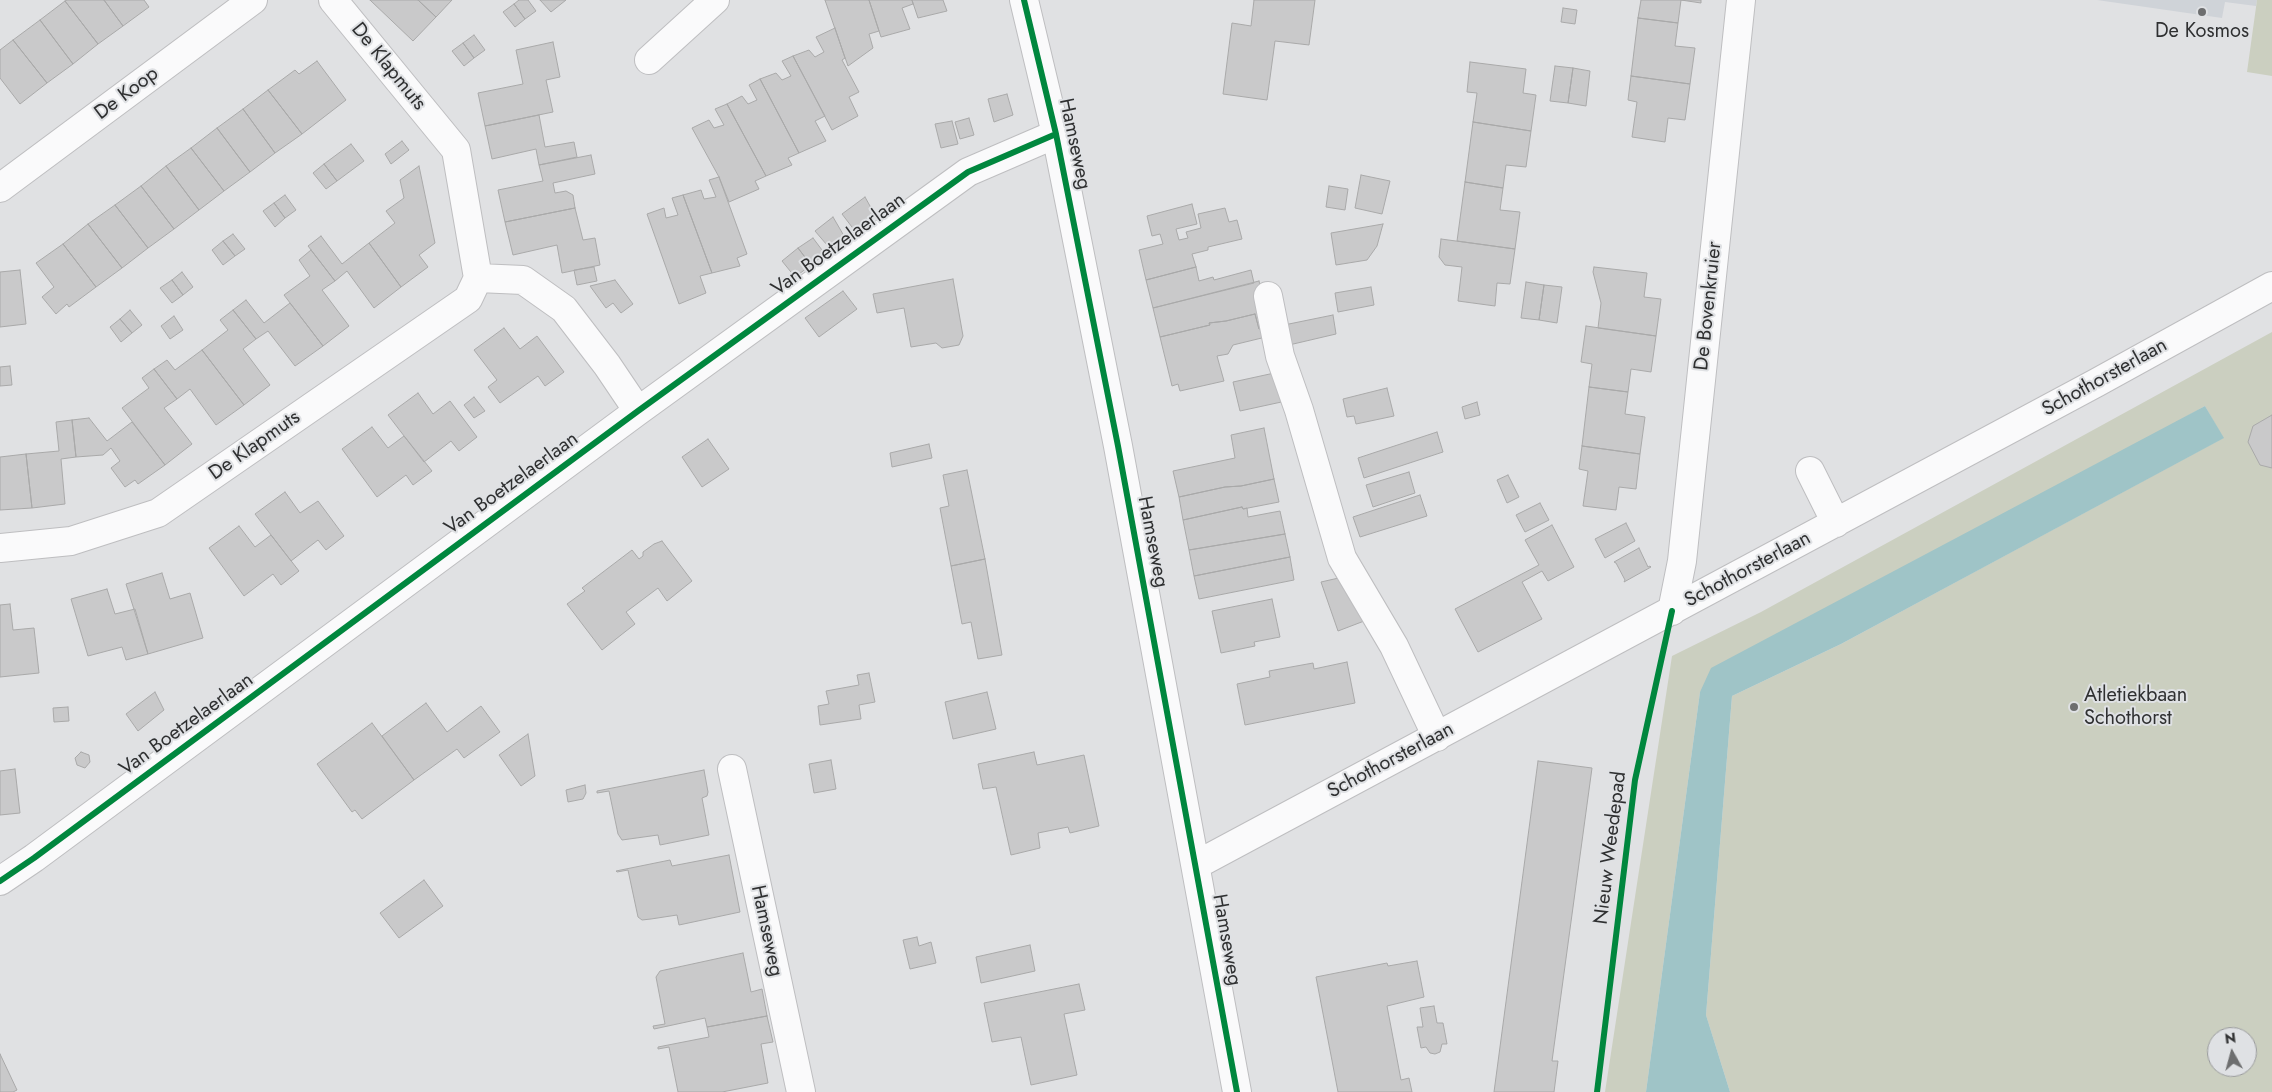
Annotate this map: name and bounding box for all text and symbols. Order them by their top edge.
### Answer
marker: De Kosmos [2196,6,2208,18]
street label: De Klapmuts [345,18,431,116]
place label: De Kosmos [2155,20,2249,44]
street label: De Koop [90,62,164,126]
street label: Hamseweg [1053,96,1095,192]
street label: Van Boetzelaerlaan [767,188,911,302]
street label: De Bovenkruier [1690,240,1728,372]
street label: Schothorsterlaan [2038,334,2172,422]
street label: De Klapmuts [205,406,305,486]
street label: Van Boetzelaerlaan [440,427,584,541]
street label: Hamseweg [1131,494,1173,590]
street label: Schothorsterlaan [1681,527,1815,613]
street label: Van Boetzelaerlaan [115,668,259,782]
place label: Atletiekbaan Schothorst [2084,684,2187,731]
marker: Atletiekbaan Schothorst [2068,701,2080,713]
street label: Schothorsterlaan [1324,718,1458,804]
street label: Nieuw Weedepad [1590,770,1632,926]
street label: Hamseweg [745,883,787,979]
street label: Hamseweg [1206,892,1246,988]
north arrow [2207,1027,2257,1077]
text: N [2224,1028,2237,1049]

